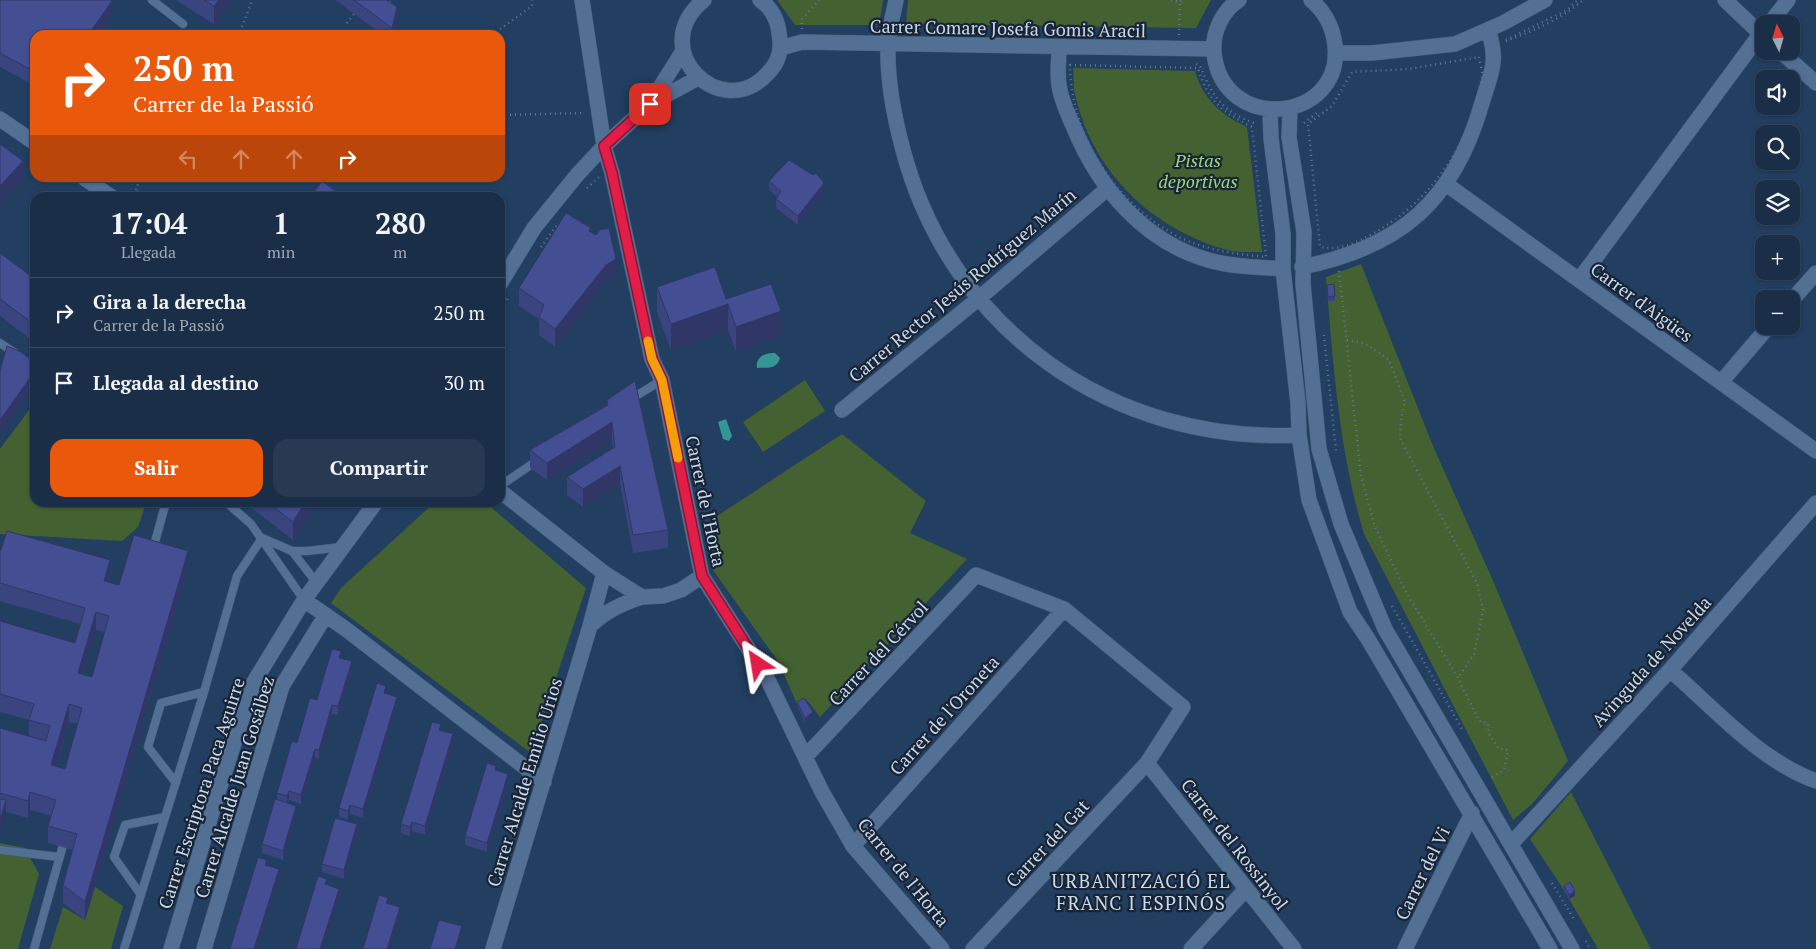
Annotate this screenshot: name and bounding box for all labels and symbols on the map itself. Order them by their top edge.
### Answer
street label: Carrer Comare Josefa Gomis Aracil [870,14,1146,42]
north arrow [1755,15,1800,60]
pin [629,83,671,125]
park label: Pistas deportivas [1158,148,1238,193]
street label: Carrer Rector Jesús Rodríguez Marín [843,182,1081,387]
street label: Carrer d'Aigües [1586,257,1698,347]
street label: Carrer de l'Horta [680,433,732,569]
street label: Avinguda de Novelda [1586,591,1716,731]
street label: Carrer del Cérvol [823,595,933,711]
position arrow [731,637,783,689]
street label: Carrer de l'Oroneta [884,650,1004,780]
street label: Carrer Alcalde Juan Gosálbez [189,673,279,901]
street label: Carrer Escriptora Paca Aguirre [152,674,250,912]
street label: Carrer Alcalde Emilio Urios [481,675,567,889]
street label: Carrer del Rossinyol [1176,773,1294,915]
street label: Carrer del Gat [1000,794,1094,892]
street label: Carrer de l'Horta [853,813,955,931]
street label: Carrer del Vi [1389,822,1455,924]
district label: URBANITZACIÓ EL FRANC I ESPINÓS [1052,868,1230,915]

